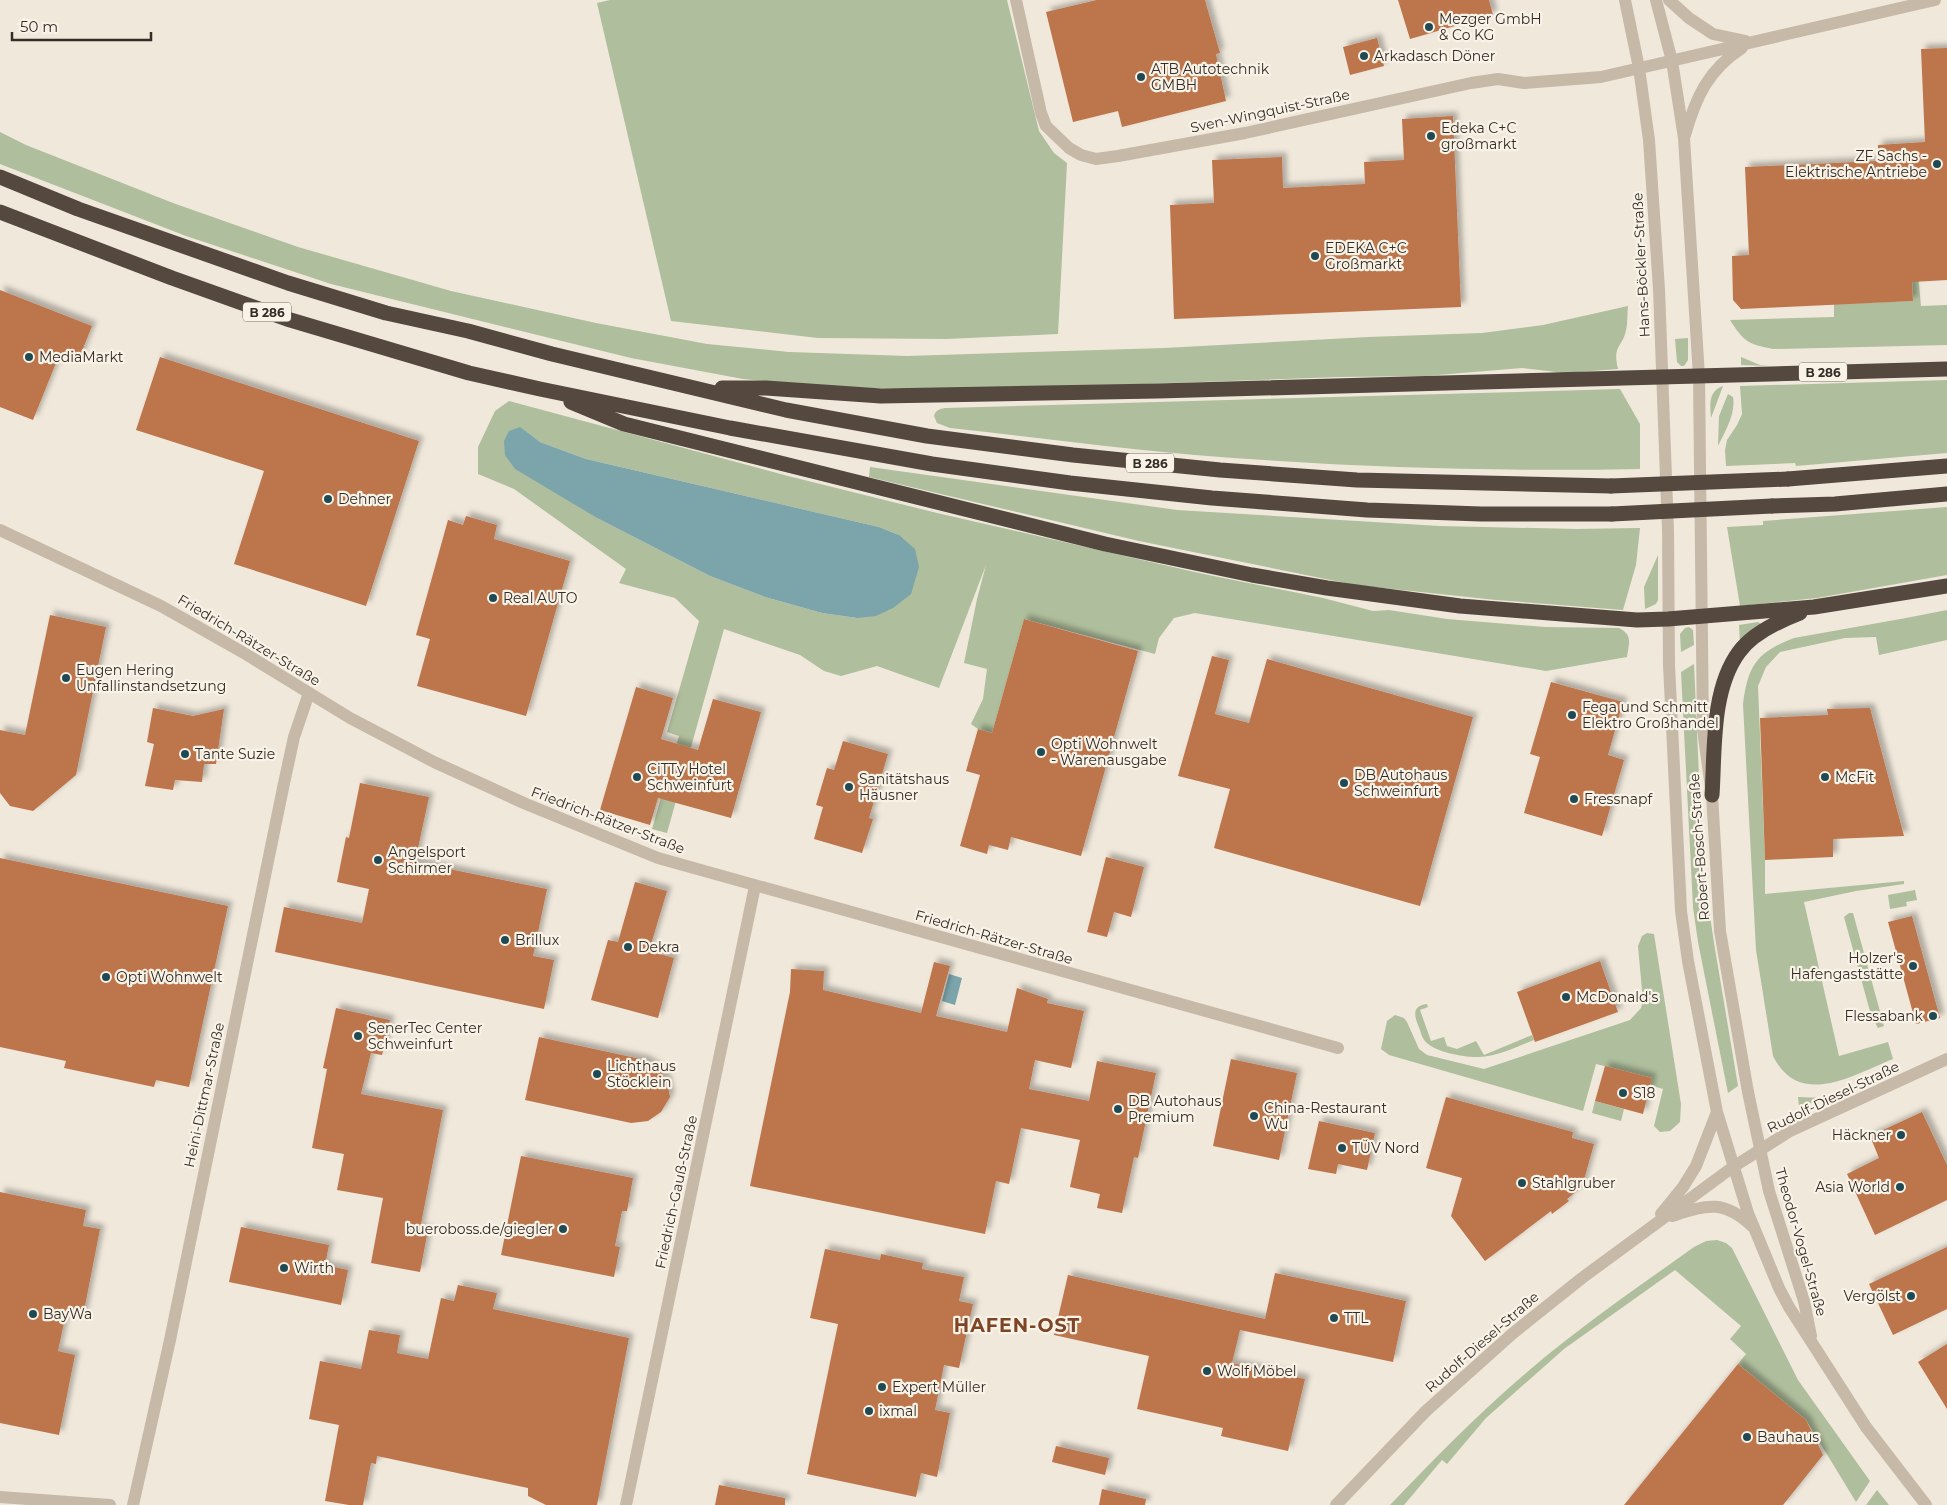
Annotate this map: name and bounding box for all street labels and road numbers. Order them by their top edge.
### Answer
street label: Sven-Wingquist-Straße [1189,85,1351,137]
street label: Hans-Böckler-Straße [1628,192,1654,338]
road number: B 286 [243,302,291,322]
road number: B 286 [1799,362,1847,382]
road number: B 286 [1126,453,1174,472]
street label: Friedrich-Rätzer-Straße [174,590,324,690]
street label: Robert-Bosch-Straße [1685,773,1713,921]
street label: Friedrich-Rätzer-Straße [529,782,687,858]
street label: Friedrich-Rätzer-Straße [913,906,1075,968]
street label: Heini-Dittmar-Straße [180,1021,228,1169]
street label: Rudolf-Diesel-Straße [1764,1057,1902,1137]
street label: Friedrich-Gauß-Straße [651,1114,701,1270]
street label: Theodor-Vogel-Straße [1771,1166,1831,1318]
street label: Rudolf-Diesel-Straße [1421,1288,1543,1396]

